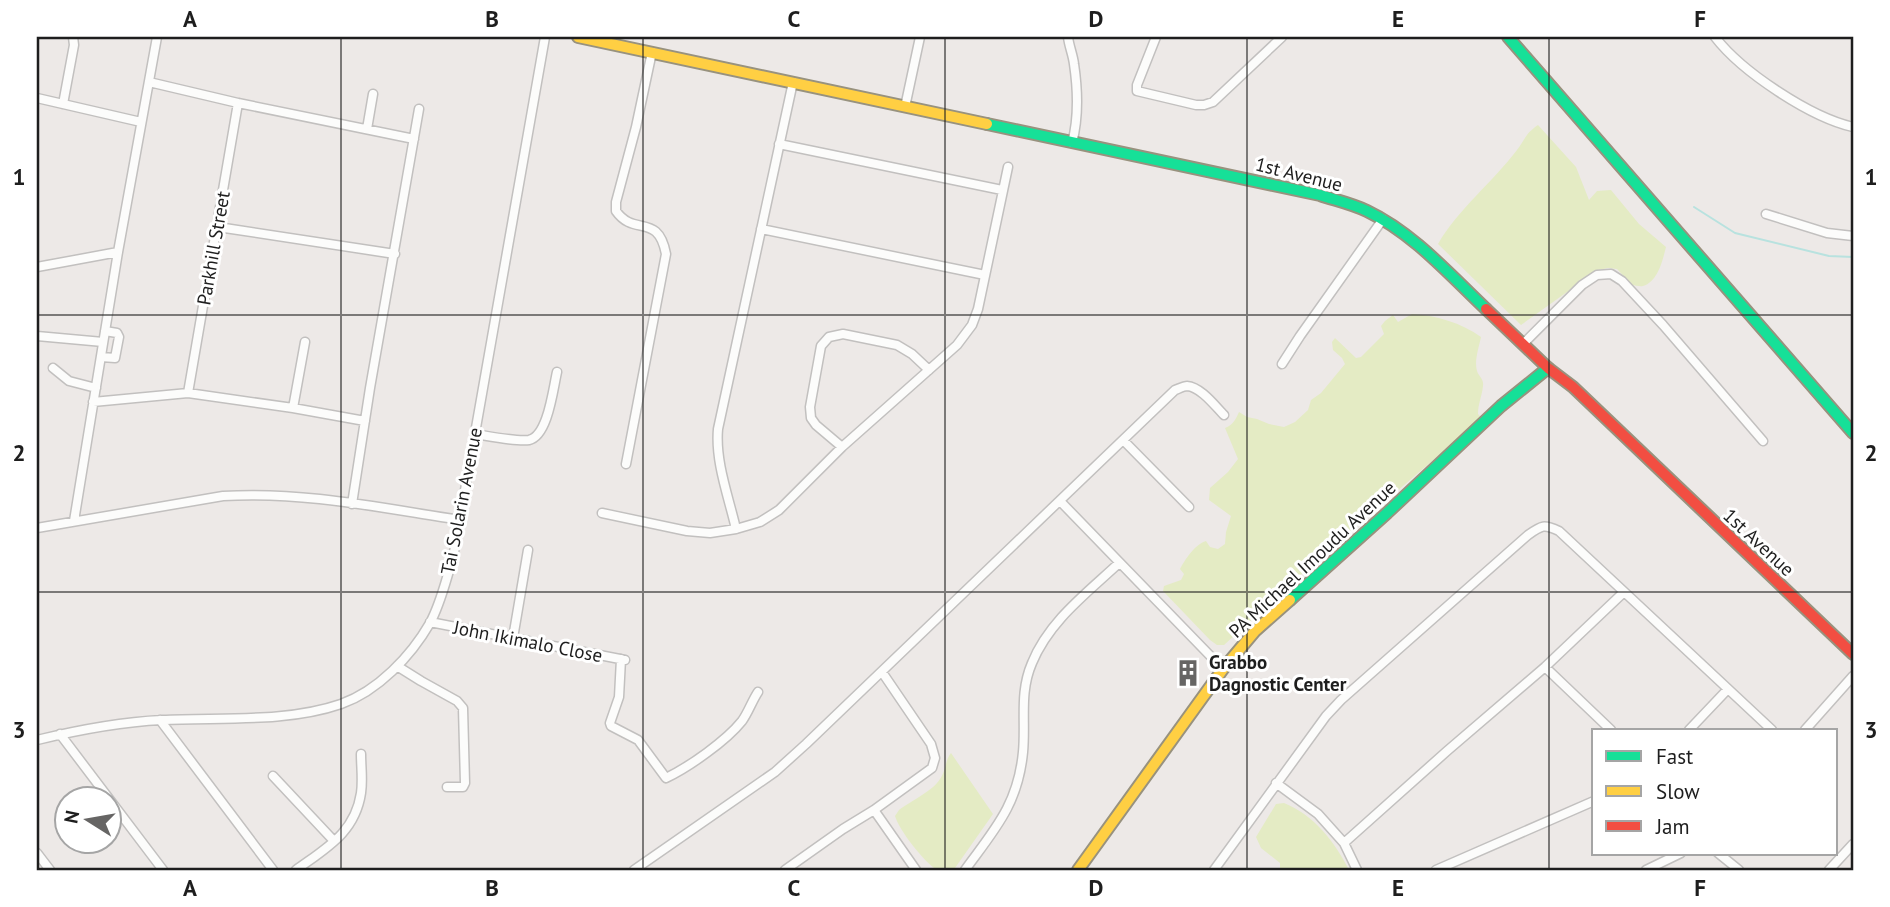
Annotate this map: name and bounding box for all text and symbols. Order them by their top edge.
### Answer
text: A [183,4,197,33]
text: B [485,4,499,33]
text: C [788,4,801,33]
text: D [1089,4,1103,33]
text: E [1392,4,1404,33]
text: F [1694,4,1706,33]
street label: 1st Avenue [1253,152,1345,196]
text: 1 [12,162,26,191]
text: 1 [1864,162,1878,191]
street label: Parkhill Street [191,189,235,307]
street label: Tai Solarin Avenue [435,426,487,576]
text: 2 [12,438,26,467]
text: 2 [1864,438,1878,467]
street label: PA Michael Imoudu Avenue [1224,475,1400,643]
street label: 1st Avenue [1718,503,1800,581]
street label: John Ikimalo Close [451,615,604,667]
place label: Grabbo Dagnostic Center [1209,650,1347,696]
building icon: Grabbo Dagnostic Center [1173,658,1203,688]
text: 3 [12,715,26,744]
text: 3 [1864,715,1878,744]
legend [1592,729,1838,855]
text: Fast [1656,743,1693,770]
text: Slow [1656,778,1700,805]
north arrow [52,785,122,855]
text: N [58,808,84,825]
text: Jam [1655,813,1690,840]
text: A [183,873,197,902]
text: B [485,873,499,902]
text: C [788,873,801,902]
text: D [1089,873,1103,902]
text: E [1392,873,1404,902]
text: F [1694,873,1706,902]

